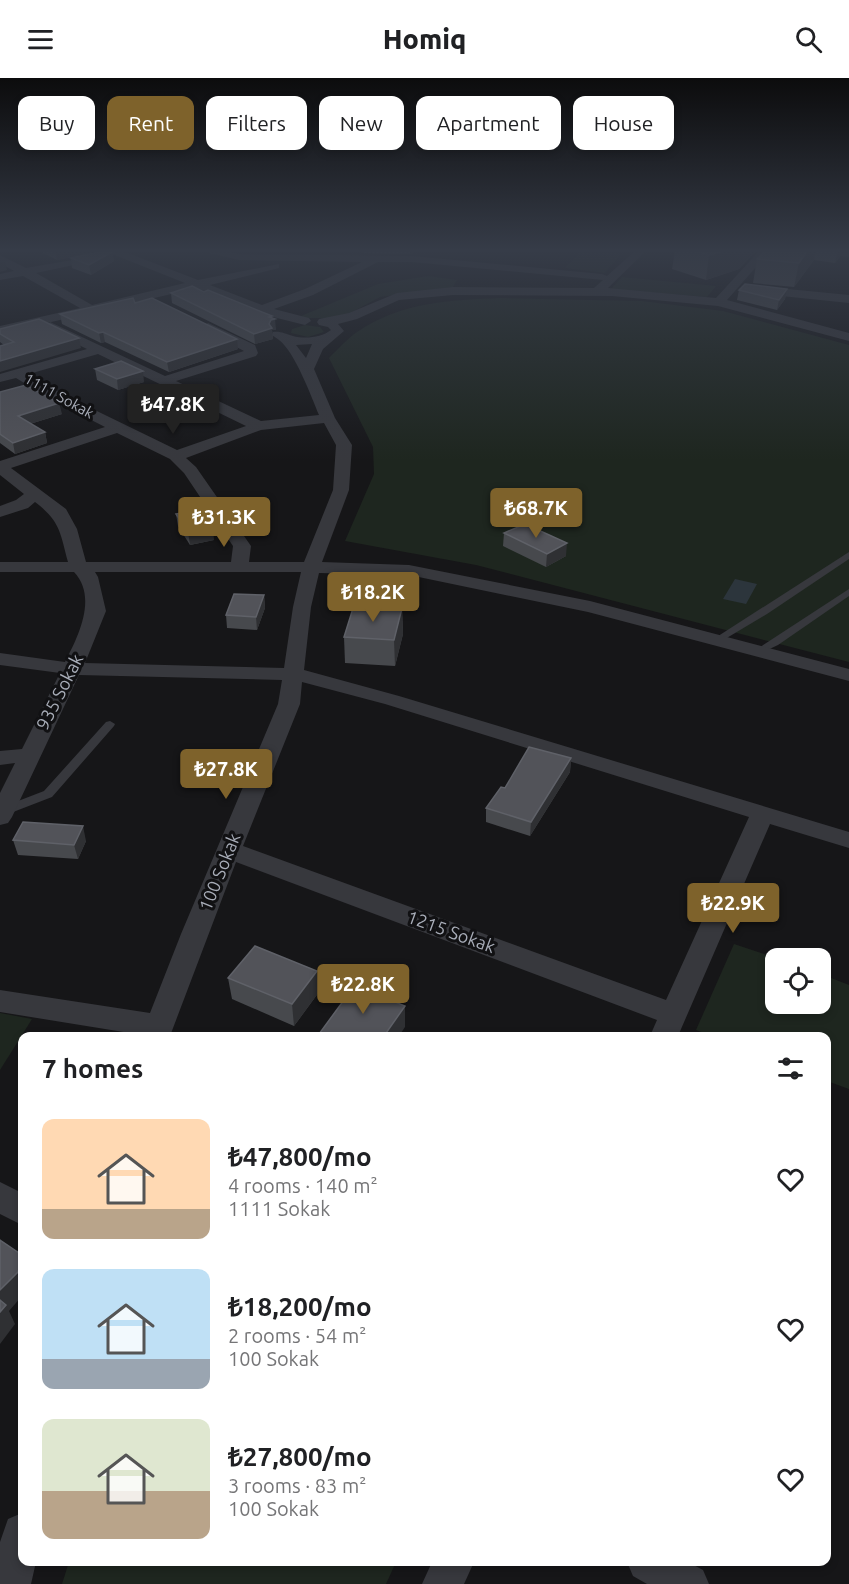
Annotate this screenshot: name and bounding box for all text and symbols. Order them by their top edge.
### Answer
icon: menu [24,23,57,56]
icon: search [792,23,825,56]
text: Homiq [383,24,466,54]
chip: Buy [18,96,95,150]
chip: Rent [107,96,194,150]
chip: Filters [206,96,307,150]
chip: New [319,96,404,150]
chip: Apartment [416,96,561,150]
chip: House [573,96,674,150]
street label: 1111 Sokak [22,370,97,422]
pin: ₺47.8K [124,384,222,435]
text: ₺47.8K [141,392,205,415]
pin: ₺68.7K [487,488,585,539]
text: ₺68.7K [504,496,568,519]
pin: ₺31.3K [175,497,273,548]
text: ₺31.3K [192,505,256,528]
pin: ₺18.2K [324,572,422,623]
text: ₺18.2K [341,580,405,603]
street label: 935 Sokak [32,650,87,733]
pin: ₺27.8K [177,749,275,800]
text: ₺27.8K [194,757,258,780]
street label: 100 Sokak [194,830,244,913]
pin: ₺22.9K [684,883,782,934]
text: ₺22.9K [701,891,765,914]
street label: 1215 Sokak [405,906,498,956]
map controls [765,948,831,1014]
button: locate [765,948,831,1014]
pin: ₺22.8K [314,964,412,1015]
text: ₺22.8K [331,972,395,995]
icon: filters [774,1052,807,1085]
text: 7 homes [42,1054,143,1083]
text: ₺47,800/mo [228,1142,372,1171]
icon: home [90,1143,162,1215]
icon: heart [774,1163,807,1196]
text: 4 rooms · 140 m² [228,1174,378,1197]
text: 1111 Sokak [228,1197,330,1220]
text: ₺18,200/mo [228,1292,372,1321]
icon: home [90,1293,162,1365]
icon: heart [774,1313,807,1346]
text: 2 rooms · 54 m² [228,1324,366,1347]
text: 100 Sokak [228,1347,319,1370]
text: ₺27,800/mo [228,1442,372,1471]
icon: home [90,1443,162,1515]
icon: heart [774,1463,807,1496]
text: 3 rooms · 83 m² [228,1474,366,1497]
text: 100 Sokak [228,1497,319,1520]

